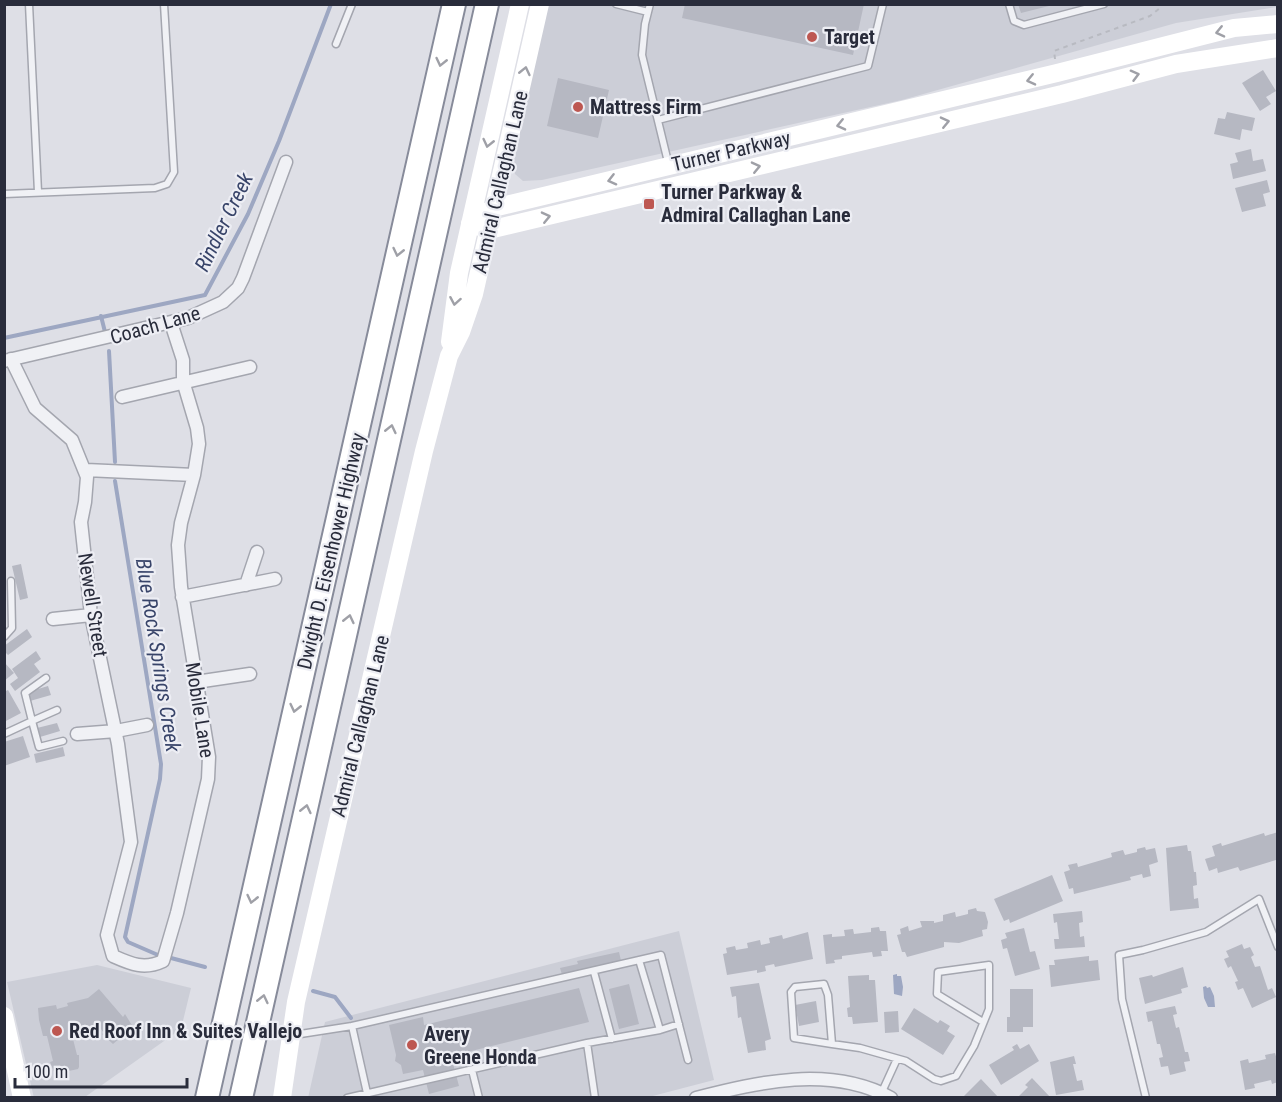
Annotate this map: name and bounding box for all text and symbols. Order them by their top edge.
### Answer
one-way arrow [1215,24,1225,37]
place label: Target [824,25,875,49]
marker: Target [805,30,819,44]
one-way arrow [435,56,448,66]
one-way arrow [517,66,530,76]
one-way arrow [1130,70,1140,83]
one-way arrow [1026,72,1036,85]
street label: Admiral Callaghan Lane [467,88,533,276]
place label: Mattress Firm [590,95,702,119]
marker: Mattress Firm [571,100,585,114]
one-way arrow [940,116,950,129]
one-way arrow [836,118,846,131]
street label: Turner Parkway [669,126,793,176]
one-way arrow [483,138,496,148]
one-way arrow [751,161,761,174]
water label: Rindler Creek [190,168,258,275]
one-way arrow [608,172,618,185]
place label: Turner Parkway & Admiral Callaghan Lane [661,180,851,227]
marker: Turner Parkway & Admiral Callaghan Lane [642,197,656,211]
one-way arrow [540,211,550,224]
one-way arrow [392,247,405,257]
one-way arrow [449,296,461,305]
street label: Coach Lane [107,301,203,349]
one-way arrow [384,424,397,434]
street label: Dwight D. Eisenhower Highway [292,430,370,672]
street label: Newell Street [73,551,113,659]
water label: Blue Rock Springs Creek [131,556,185,754]
one-way arrow [342,614,355,624]
street label: Admiral Callaghan Lane [326,632,394,820]
street label: Mobile Lane [181,661,219,759]
one-way arrow [289,703,302,713]
one-way arrow [299,805,312,815]
one-way arrow [246,893,259,903]
one-way arrow [255,995,268,1005]
place label: Red Roof Inn & Suites Vallejo [69,1019,302,1043]
place label: Avery Greene Honda [424,1022,537,1069]
marker: Red Roof Inn & Suites Vallejo [50,1024,64,1038]
marker: Avery Greene Honda [405,1038,419,1052]
scale bar [15,1051,188,1089]
text: 100 m [24,1061,68,1082]

